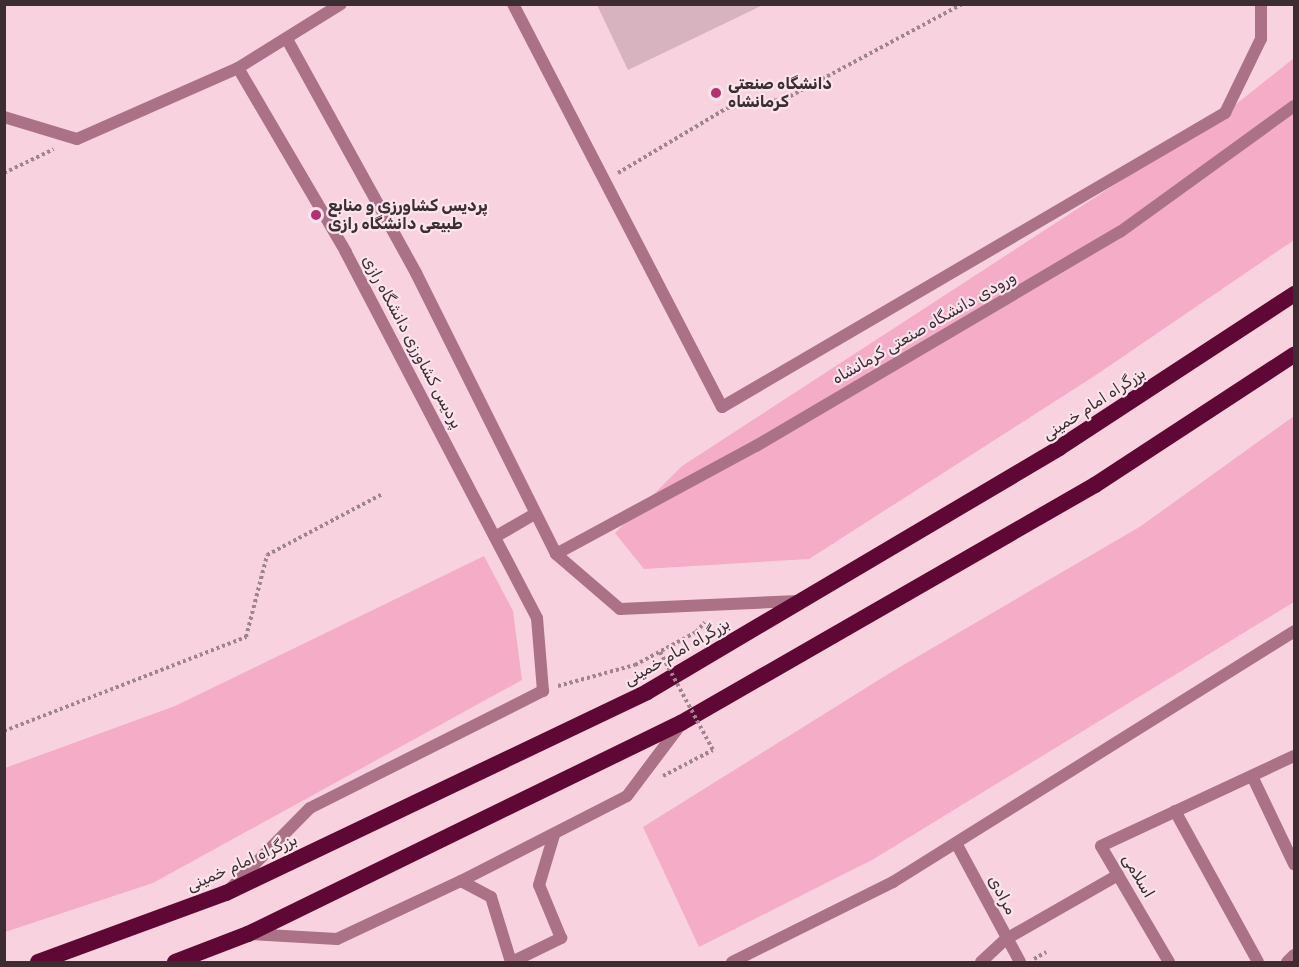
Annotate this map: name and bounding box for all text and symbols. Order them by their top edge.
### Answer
place label: دانشگاه صنعتی کرمانشاه [728,74,832,112]
marker: دانشگاه صنعتی کرمانشاه [709,86,723,100]
place label: پردیس کشاورزی و منابع طبیعی دانشگاه رازی [328,196,488,234]
marker: پردیس کشاورزی و منابع طبیعی دانشگاه رازی [309,208,323,222]
street label: پردیس کشاورزی دانشگاه رازی [358,252,466,432]
street label: ورودی دانشگاه صنعتی کرمانشاه [829,267,1019,389]
street label: بزرگراه امام خمینی [1039,364,1149,444]
street label: بزرگراه امام خمینی [621,614,733,690]
street label: بزرگراه امام خمینی [184,830,300,896]
street label: اسلامی [1118,851,1158,901]
street label: مرادی [984,872,1020,918]

